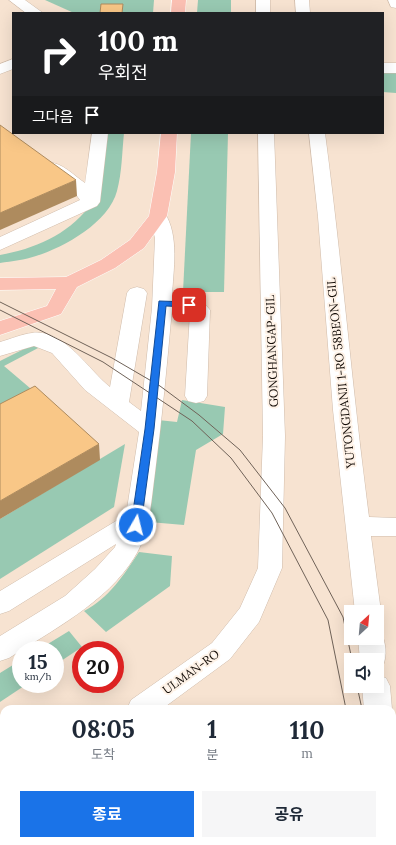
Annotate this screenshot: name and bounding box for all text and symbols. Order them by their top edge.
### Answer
text: 100 m [98,23,178,59]
icon: right [32,28,84,80]
text: 우회전 [98,61,148,84]
icon: arrive [81,104,103,126]
text: 그다음 [32,107,73,126]
street label: YUTONGDANJI 1-RO 58BEON-GIL [323,277,358,470]
pin [172,288,206,322]
icon: arrive [178,294,200,316]
street label: GONGHANGAP-GIL [262,295,281,407]
position arrow [115,504,157,546]
north arrow [344,605,384,645]
map controls [344,605,384,693]
speed limit sign: 20 [72,641,124,693]
street label: ULMAN-RO [159,646,222,697]
text: 15 [29,649,47,674]
button: sound [344,653,384,693]
text: km/h [24,670,52,683]
text: 08:05 [72,714,135,745]
text: 1 [207,714,217,745]
text: 110 [290,715,324,746]
text: m [301,745,313,762]
text: 도착 [91,746,115,763]
text: 분 [206,746,218,763]
button: 종료 [20,791,194,837]
button: 공유 [202,791,376,837]

